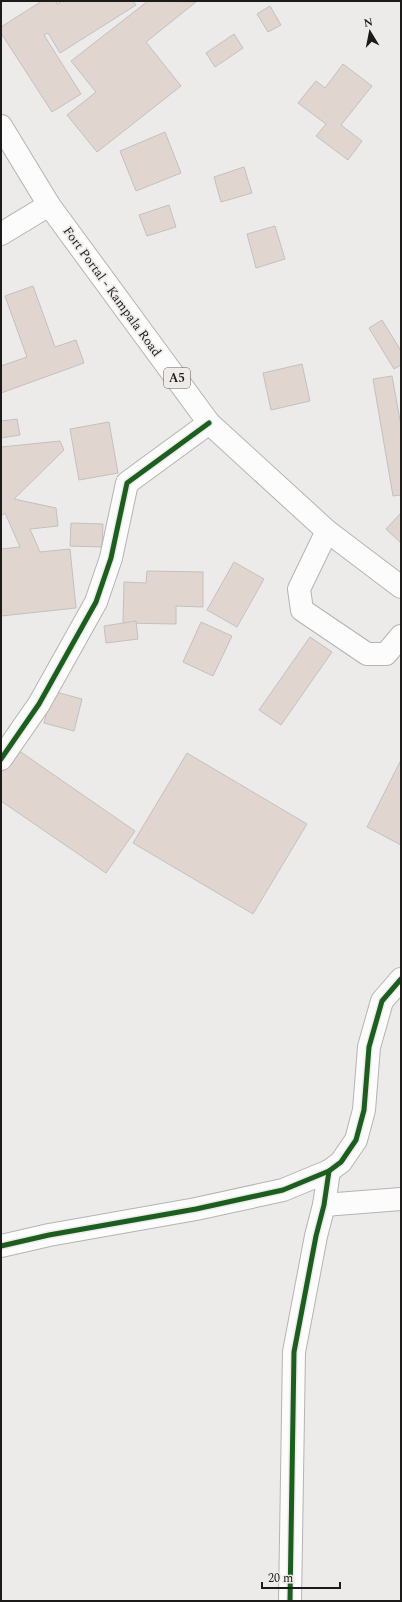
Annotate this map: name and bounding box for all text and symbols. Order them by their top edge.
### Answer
north arrow [350,12,390,52]
text: N [362,13,374,32]
street label: Fort Portal - Kampala Road [58,222,166,361]
road number: A5 [164,368,190,388]
scale bar [262,1564,340,1590]
text: 20 m [268,1569,293,1588]

